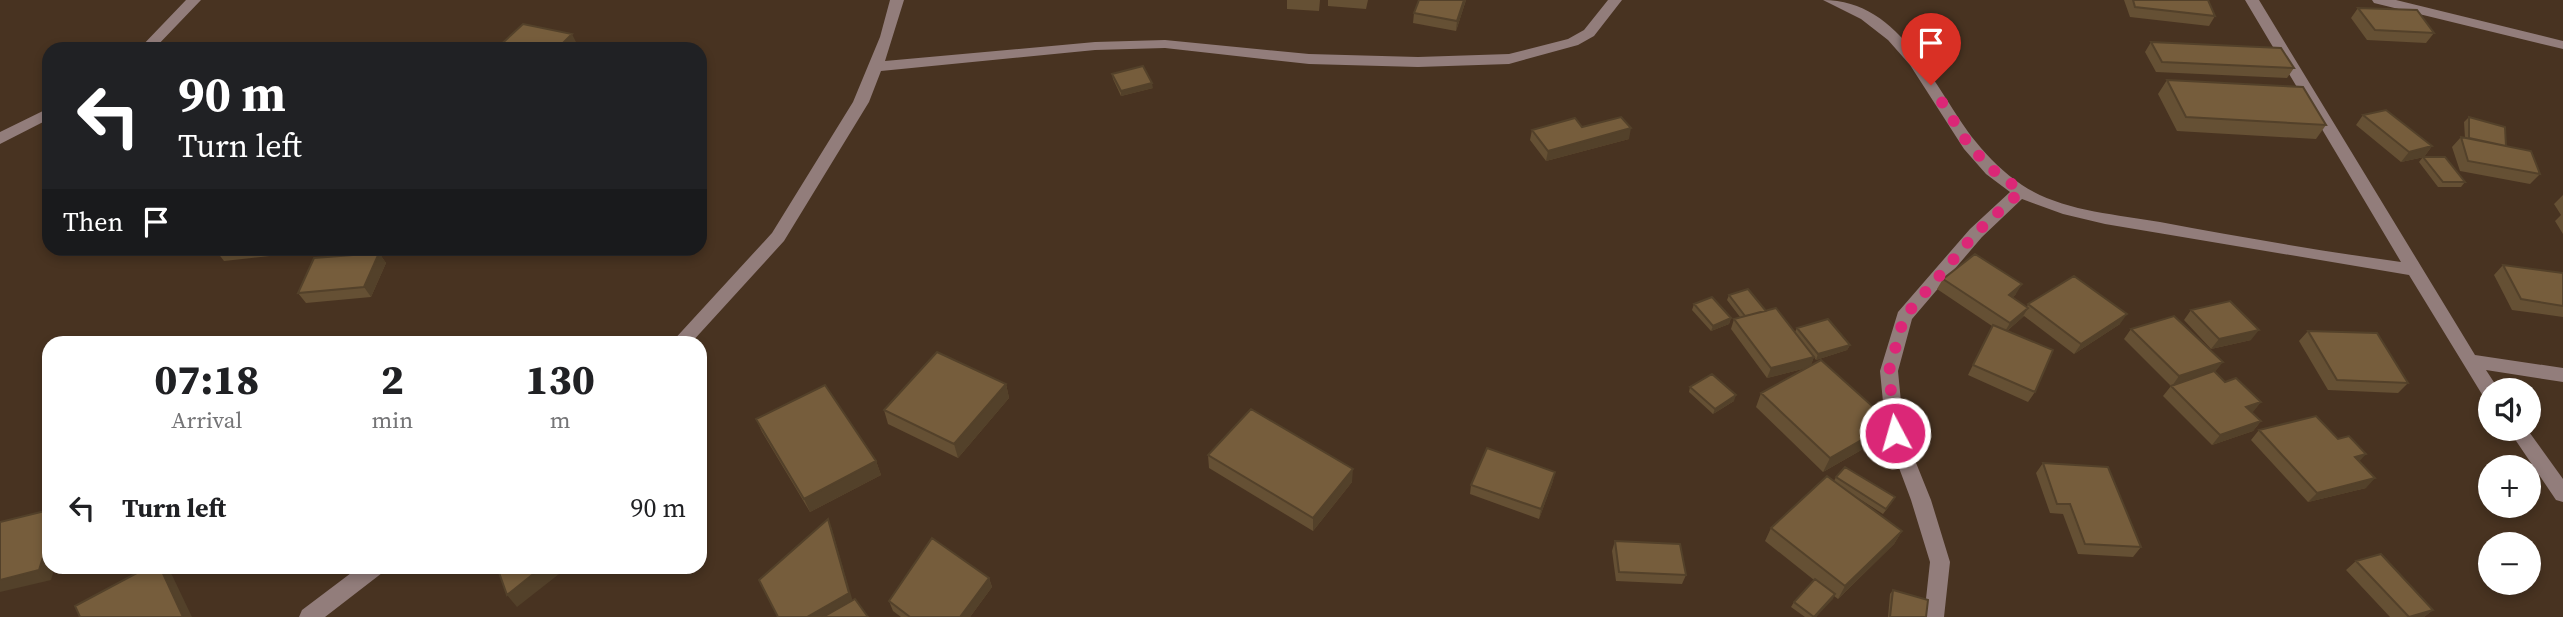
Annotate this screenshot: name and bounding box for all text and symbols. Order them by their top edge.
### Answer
pin [1901,13,1961,85]
icon: arrive [1912,24,1950,62]
text: 90 m [178,60,286,127]
icon: left [63,70,154,161]
text: Turn left [178,124,302,168]
icon: arrive [137,203,175,241]
text: Then [63,204,123,240]
text: 07:18 [154,350,259,408]
text: 2 [381,350,404,408]
text: 130 [525,350,595,408]
map controls [2478,378,2541,595]
button: sound [2478,378,2541,441]
position arrow [1858,396,1932,470]
text: Arrival [171,404,242,436]
text: min [372,404,413,436]
text: m [550,404,570,436]
button: + [2478,455,2541,518]
icon: left [63,489,101,527]
text: Turn left [122,490,226,526]
text: 90 m [631,490,686,526]
button: − [2478,532,2541,595]

